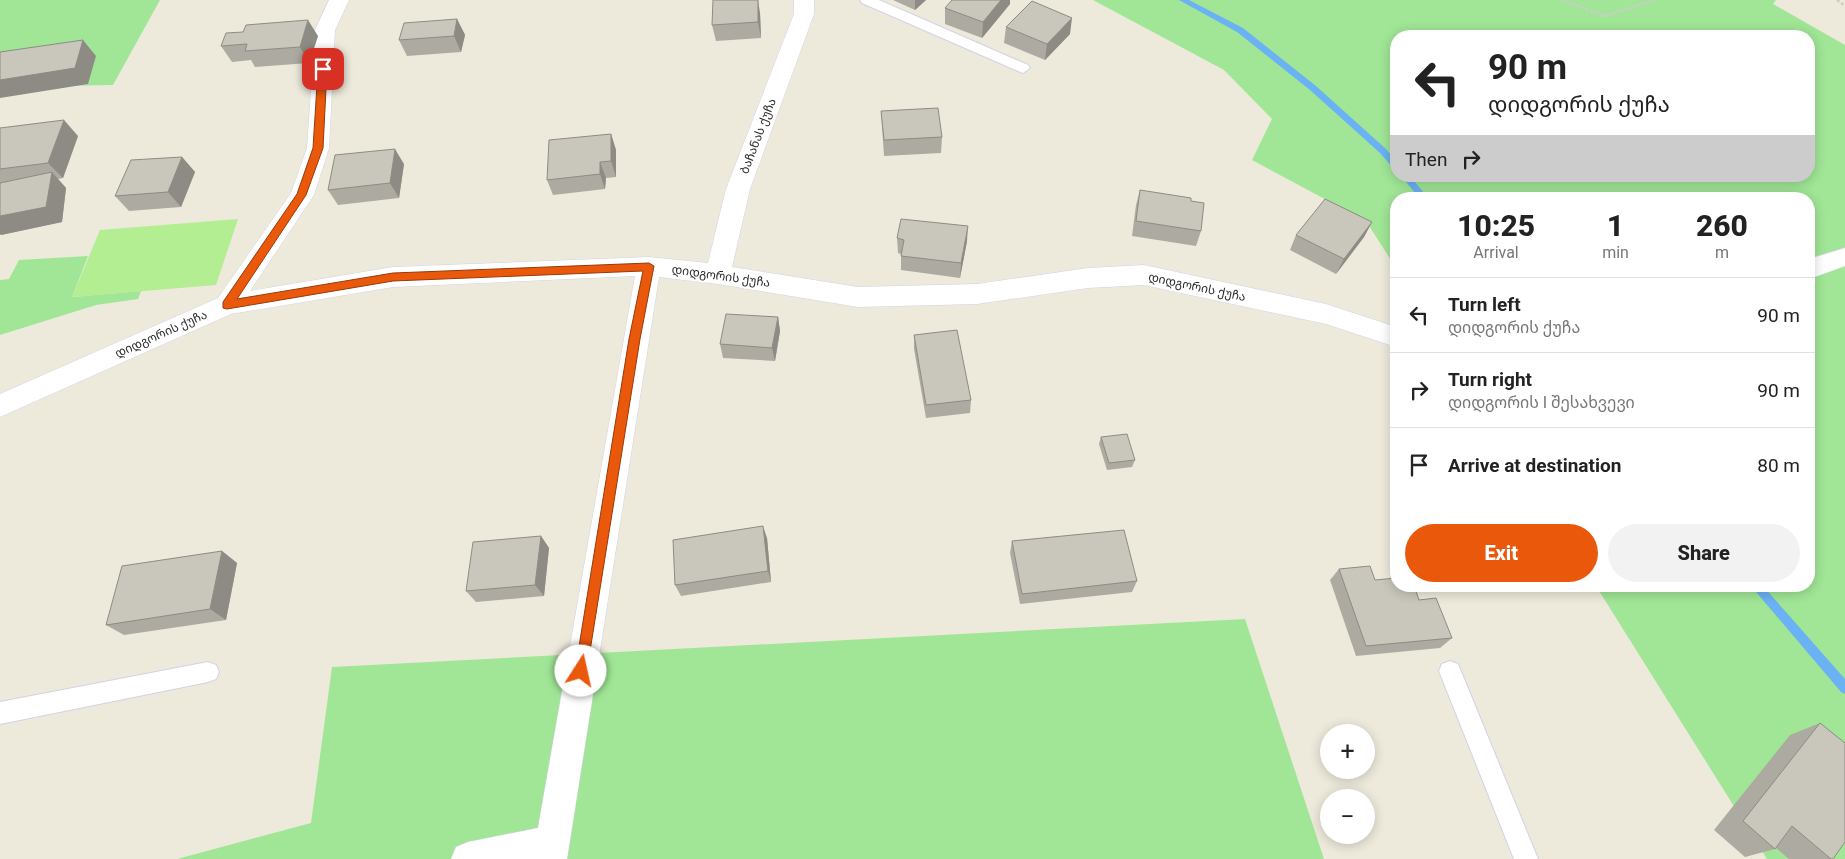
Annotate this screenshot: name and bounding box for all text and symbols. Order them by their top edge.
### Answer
text: 90 m [1488,47,1567,88]
pin [302,48,344,90]
icon: left [1405,50,1470,115]
icon: arrive [309,55,337,83]
text: დიდგორის ქუჩა [1488,92,1670,117]
street label: ბაჩანას ქუჩა [737,96,779,176]
icon: right [1457,145,1485,173]
text: Then [1405,148,1447,171]
text: 10:25 [1457,208,1535,243]
text: 1 [1607,208,1624,243]
text: 260 [1696,208,1748,243]
text: Arrival [1473,243,1519,262]
text: min [1602,243,1629,262]
text: m [1715,243,1729,262]
street label: დიდგორის ქუჩა [671,262,771,291]
street label: დიდგორის ქუჩა [1147,270,1247,305]
text: Turn left [1448,293,1521,316]
icon: left [1405,301,1433,329]
text: 90 m [1757,304,1800,327]
street label: დიდგორის ქუჩა [113,307,210,361]
text: დიდგორის ქუჩა [1448,318,1580,337]
text: Turn right [1448,368,1532,391]
icon: right [1405,376,1433,404]
text: 90 m [1757,379,1800,402]
text: დიდგორის I შესახვევი [1448,393,1635,412]
icon: arrive [1405,451,1433,479]
text: Arrive at destination [1448,454,1621,477]
text: 80 m [1757,454,1800,477]
button: Exit [1405,524,1598,582]
button: Share [1608,524,1800,582]
position arrow [554,644,606,696]
map controls [1320,724,1375,844]
button: + [1320,724,1375,779]
button: − [1320,789,1375,844]

